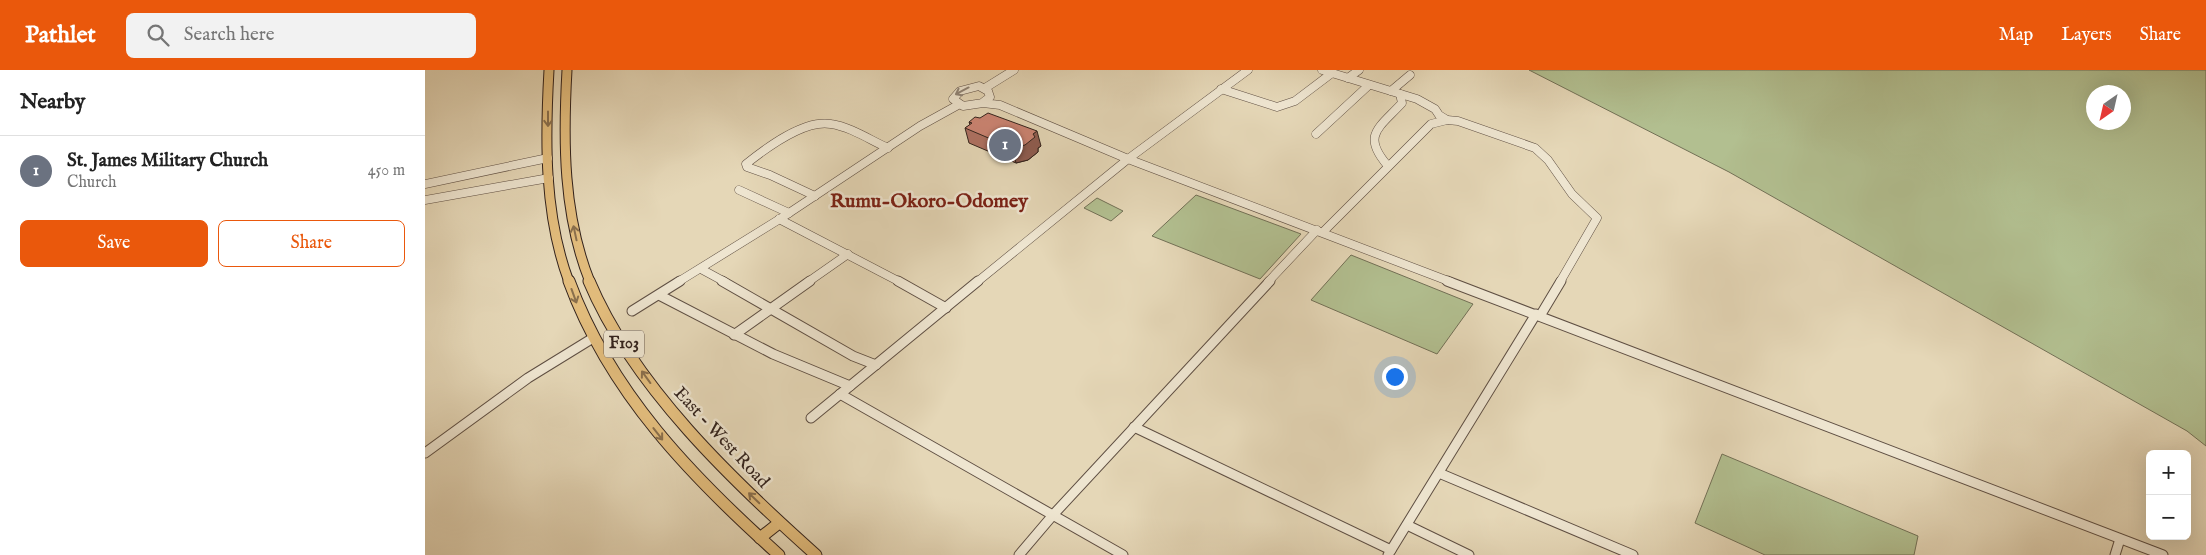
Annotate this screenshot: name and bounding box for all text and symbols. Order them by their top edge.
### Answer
search box [126,13,476,58]
text: Pathlet [25,20,96,51]
icon: search [144,21,172,49]
text: Search here [184,23,274,47]
text: Map [1999,24,2033,47]
text: Layers [2061,24,2112,47]
text: Share [2140,24,2181,47]
north arrow [2086,85,2131,130]
one-way arrow [955,87,969,97]
text: Nearby [20,89,85,116]
one-way arrow [543,110,553,126]
pin: 1 [989,126,1021,164]
text: St. James Military Church [67,149,268,173]
text: 1 [33,161,39,181]
text: 450 m [368,161,405,181]
text: Church [67,173,116,193]
district label: Rumu-Okoro-Odomey [830,189,1029,214]
button: Save [20,220,208,267]
button: Share [218,220,405,267]
one-way arrow [570,226,579,242]
one-way arrow [570,287,579,303]
road number: F103 [604,330,644,358]
your location [1382,364,1408,390]
one-way arrow [641,370,651,384]
street label: East - West Road [668,382,774,494]
one-way arrow [653,427,663,441]
map controls [2146,450,2191,540]
button: + [2146,450,2191,495]
one-way arrow [748,492,761,504]
button: − [2146,495,2191,540]

